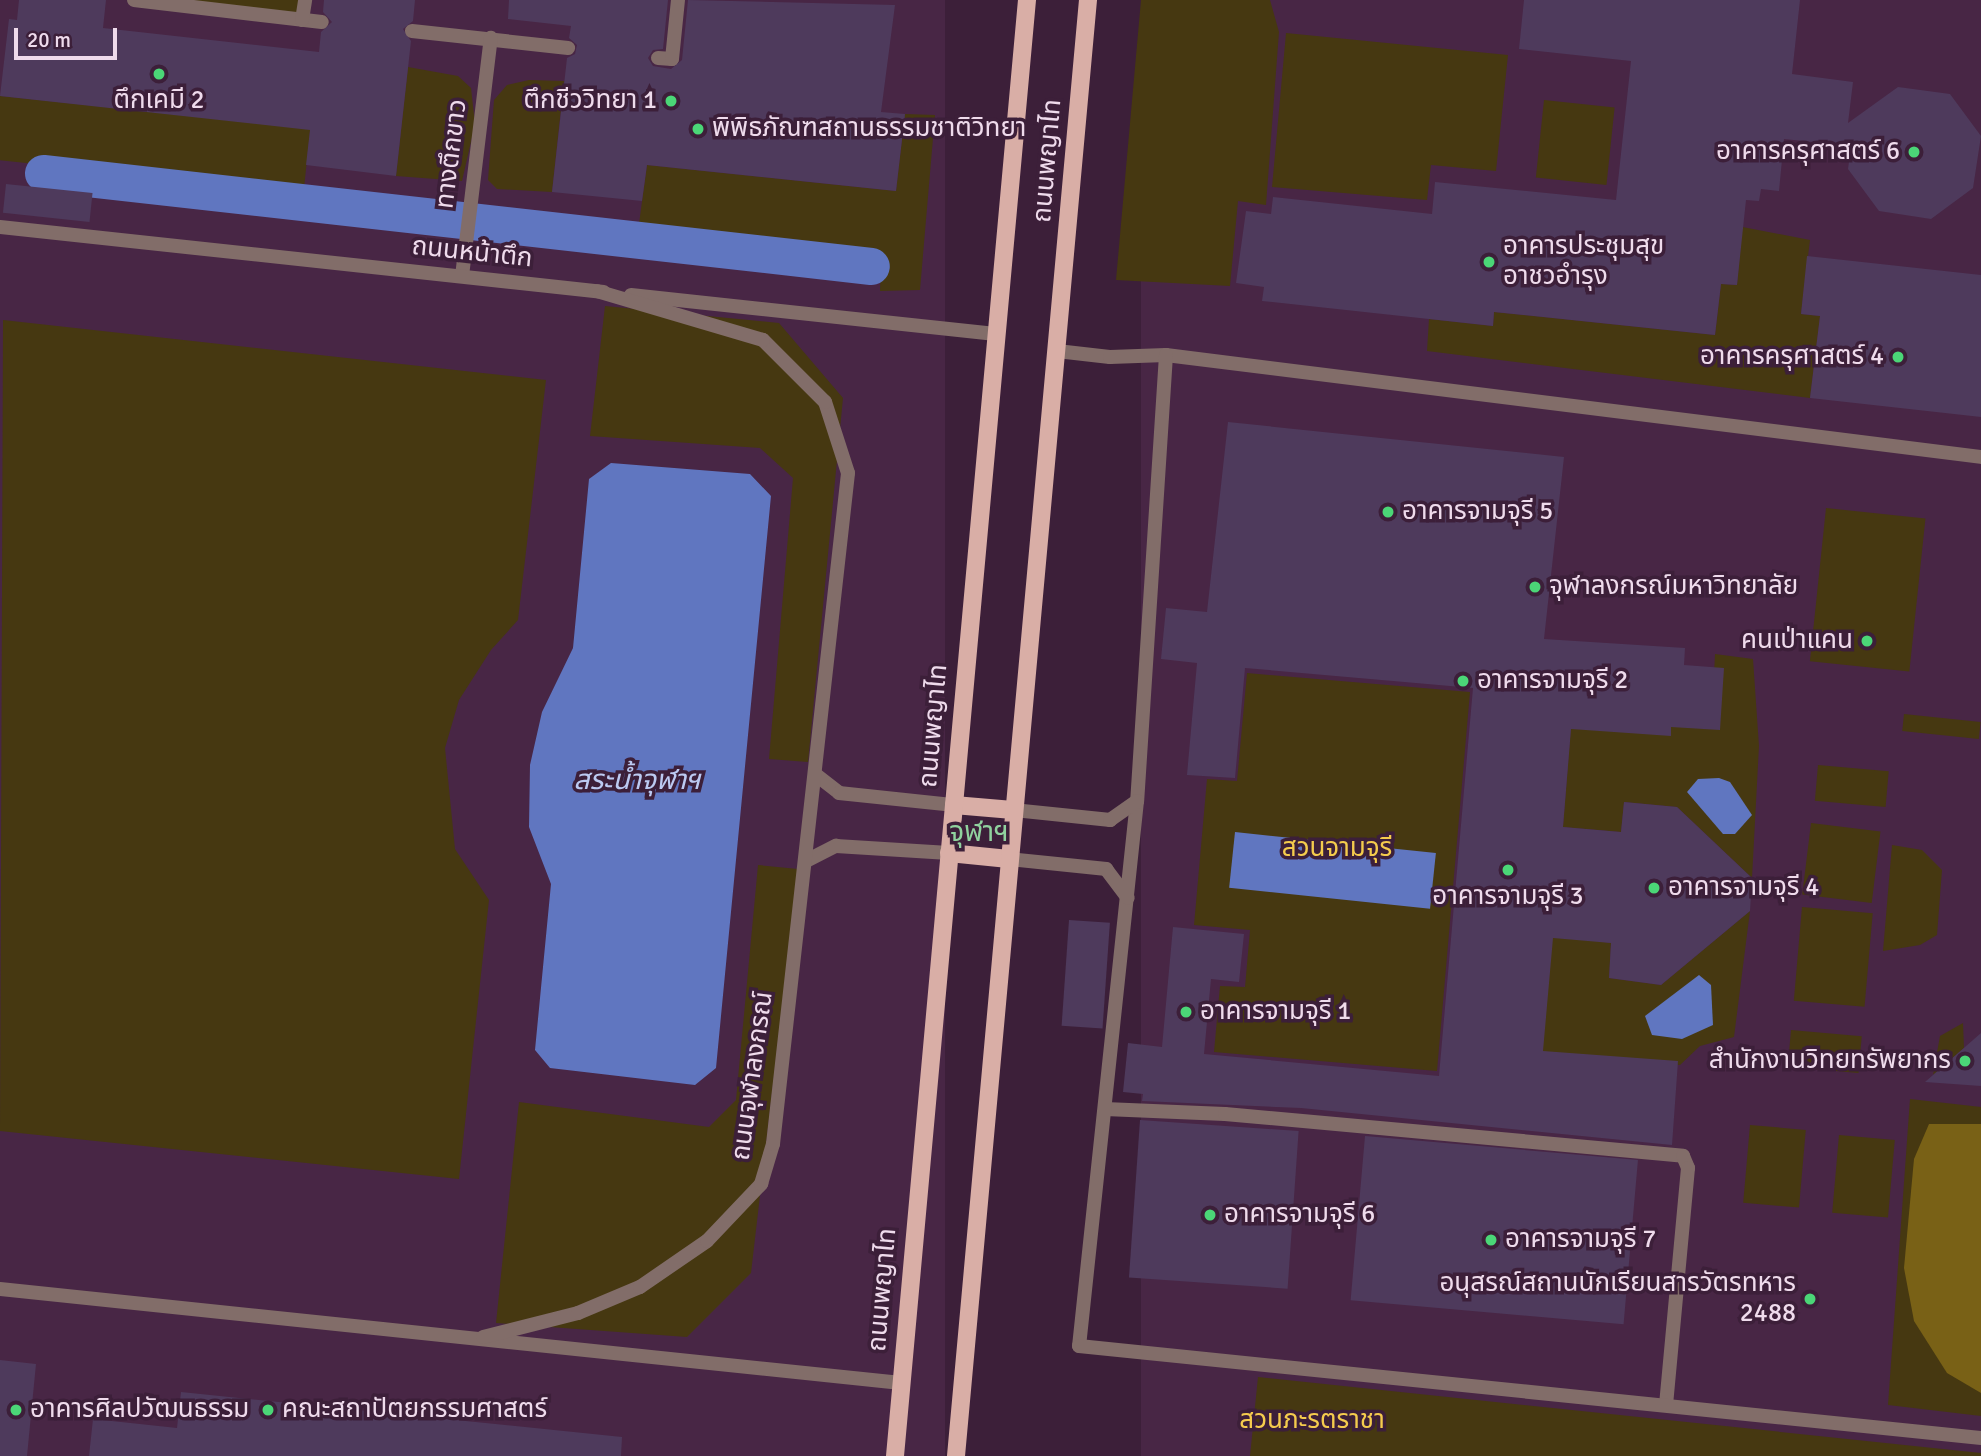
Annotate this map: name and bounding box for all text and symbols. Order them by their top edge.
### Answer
scale bar [18,14,121,58]
text: 20 m [27,27,71,53]
marker: ตึกเคมี 2 [151,66,167,82]
place label: ตึกเคมี 2 [113,85,205,117]
place label: ตึกชีววิทยา 1 [523,85,657,117]
marker: ตึกชีววิทยา 1 [663,93,679,109]
street label: ทางตึกขาว [430,97,474,211]
street label: ถนนพญาไท [1027,98,1069,224]
place label: พิพิธภัณฑสถานธรรมชาติวิทยา [712,113,1026,145]
marker: พิพิธภัณฑสถานธรรมชาติวิทยา [690,121,706,137]
place label: อาคารครุศาสตร์ 6 [1716,136,1900,168]
marker: อาคารครุศาสตร์ 6 [1906,144,1922,160]
street label: ถนนหน้าตึก [410,231,534,275]
place label: อาคารประชุมสุข อาชวอำรุง [1503,231,1664,292]
marker: อาคารประชุมสุข อาชวอำรุง [1481,254,1497,270]
place label: อาคารครุศาสตร์ 4 [1700,341,1884,373]
marker: อาคารครุศาสตร์ 4 [1890,349,1906,365]
place label: อาคารจามจุรี 5 [1402,496,1553,528]
marker: อาคารจามจุรี 5 [1380,504,1396,520]
place label: จุฬาลงกรณ์มหาวิทยาลัย [1549,571,1798,603]
marker: จุฬาลงกรณ์มหาวิทยาลัย [1527,579,1543,595]
place label: คนเป่าแคน [1741,625,1853,657]
marker: คนเป่าแคน [1859,633,1875,649]
street label: ถนนพญาไท [913,663,955,789]
place label: อาคารจามจุรี 2 [1477,665,1628,697]
marker: อาคารจามจุรี 2 [1455,673,1471,689]
water label: สระน้ำจุฬาฯ [573,763,701,797]
district label: จุฬาฯ [949,815,1009,849]
park label: สวนจามจุรี [1282,833,1392,865]
marker: อาคารจามจุรี 3 [1500,862,1516,878]
place label: อาคารจามจุรี 4 [1668,872,1819,904]
marker: อาคารจามจุรี 4 [1646,880,1662,896]
place label: อาคารจามจุรี 3 [1432,881,1584,913]
street label: ถนนจุฬาลงกรณ์ [726,990,780,1162]
place label: อาคารจามจุรี 1 [1200,996,1351,1028]
marker: อาคารจามจุรี 1 [1178,1004,1194,1020]
place label: สำนักงานวิทยทรัพยากร [1709,1045,1951,1077]
marker: สำนักงานวิทยทรัพยากร [1957,1053,1973,1069]
place label: อาคารจามจุรี 6 [1224,1199,1375,1231]
marker: อาคารจามจุรี 6 [1202,1207,1218,1223]
place label: อาคารจามจุรี 7 [1505,1224,1656,1256]
street label: ถนนพญาไท [862,1227,904,1353]
marker: อาคารจามจุรี 7 [1483,1232,1499,1248]
place label: อนุสรณ์สถานนักเรียนสารวัตรทหาร 2488 [1439,1268,1796,1330]
marker: อนุสรณ์สถานนักเรียนสารวัตรทหาร 2488 [1802,1291,1818,1307]
place label: อาคารศิลปวัฒนธรรม [30,1394,249,1426]
place label: คณะสถาปัตยกรรมศาสตร์ [282,1394,547,1426]
marker: อาคารศิลปวัฒนธรรม [8,1402,24,1418]
marker: คณะสถาปัตยกรรมศาสตร์ [260,1402,276,1418]
park label: สวนภะรตราชา [1239,1405,1385,1437]

